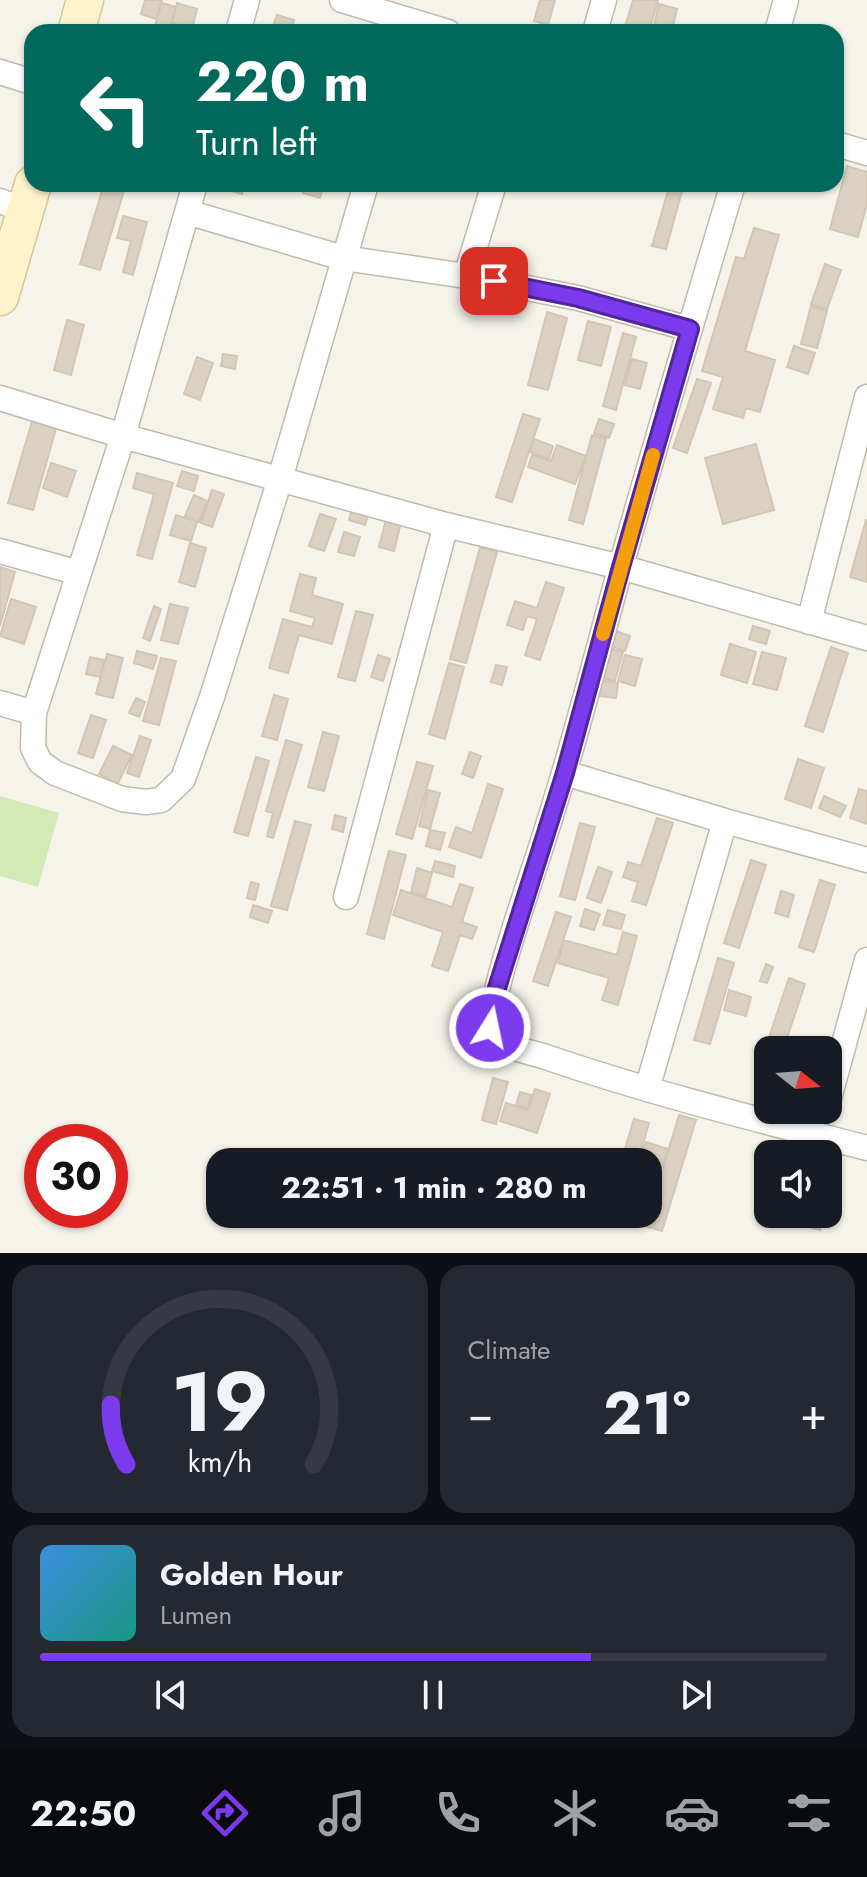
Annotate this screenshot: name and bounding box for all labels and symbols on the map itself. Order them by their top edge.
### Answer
pin [460,247,528,315]
position arrow [448,986,532,1070]
north arrow [754,1036,842,1124]
speed limit sign: 30 [24,1124,128,1228]

